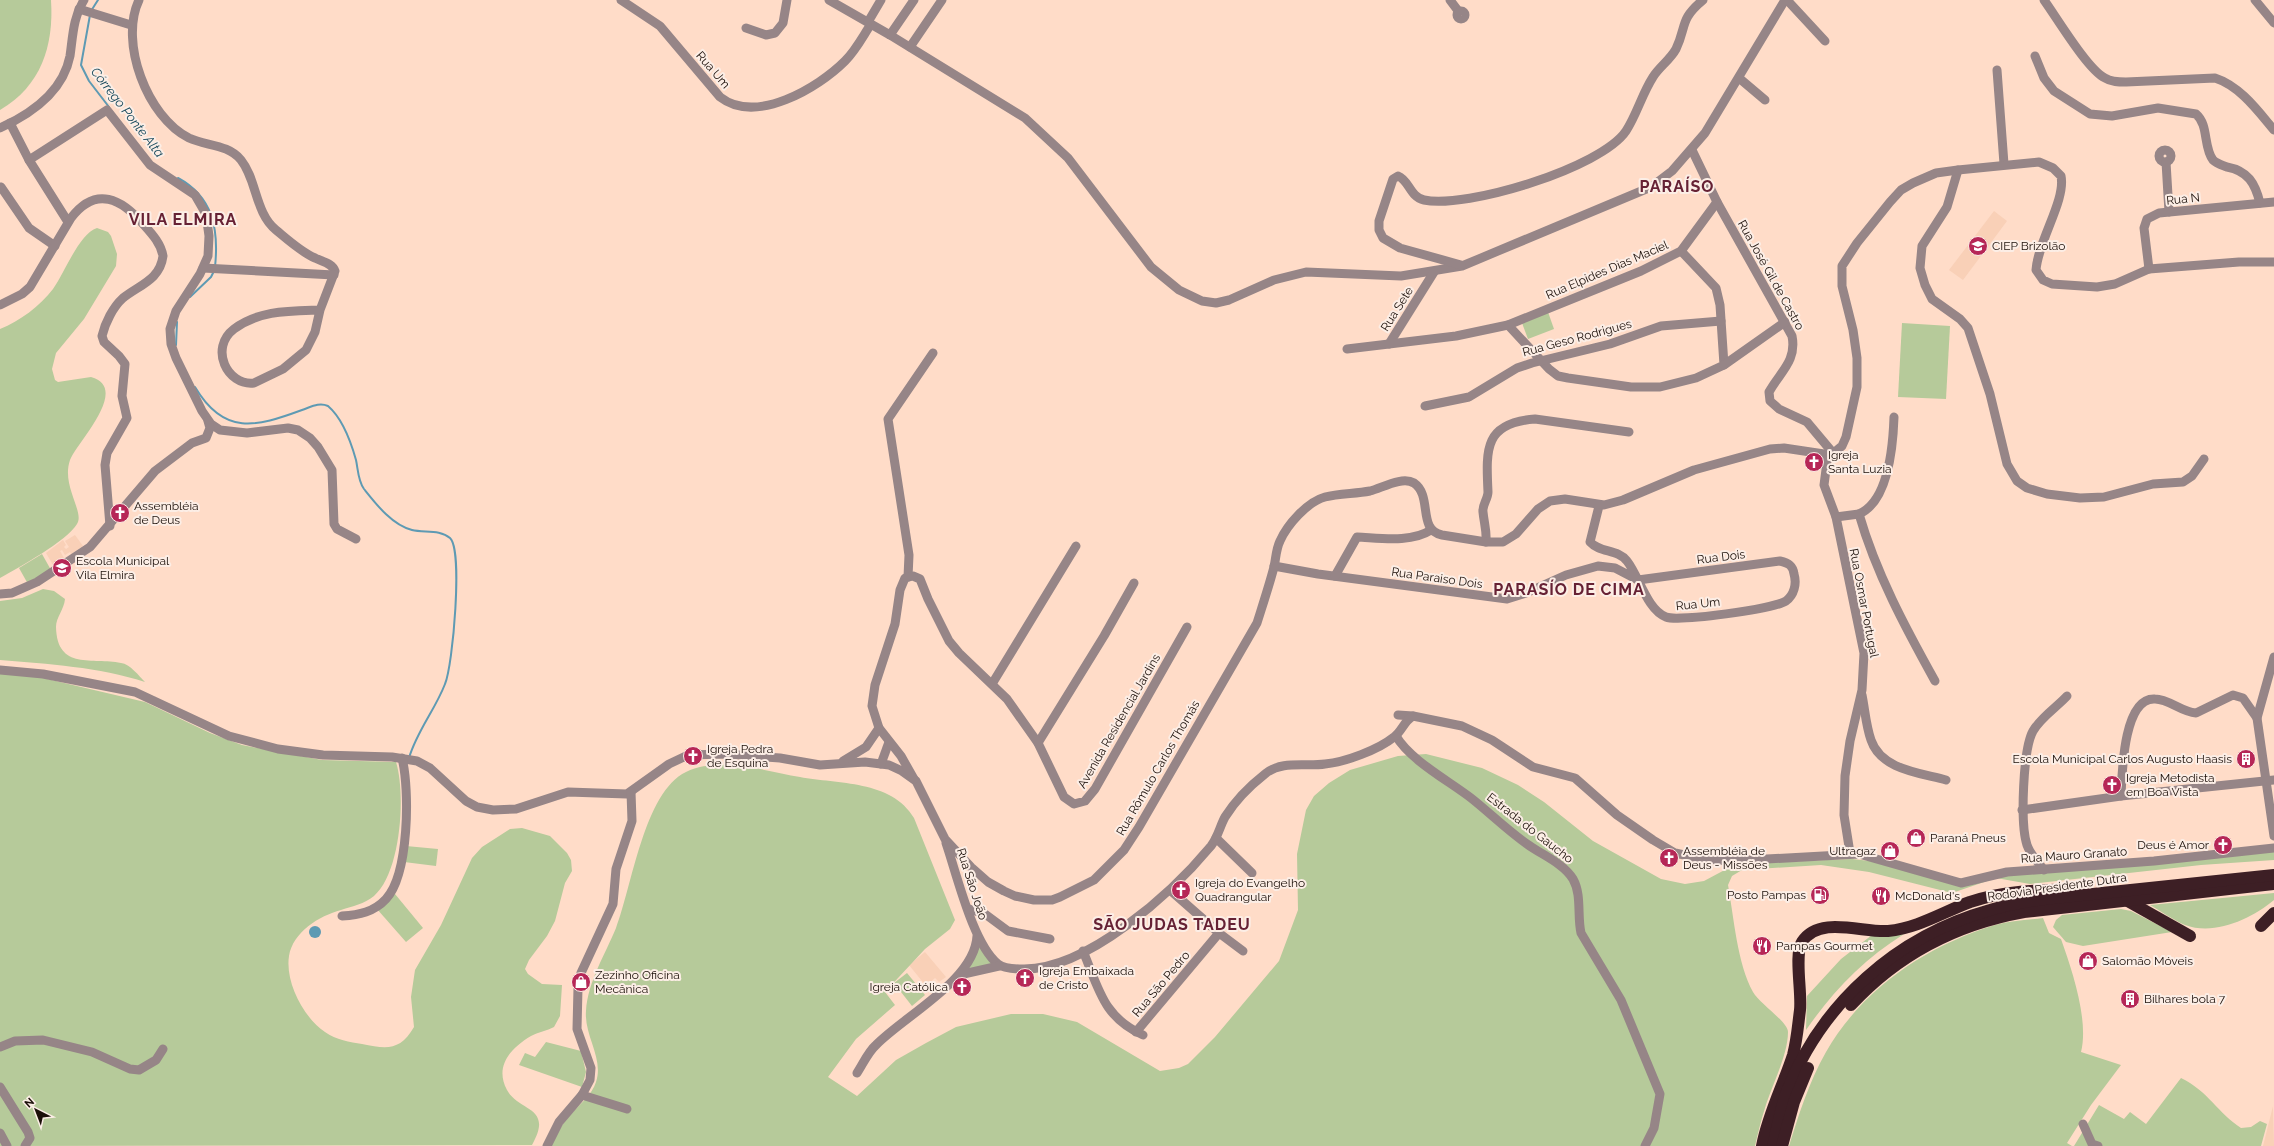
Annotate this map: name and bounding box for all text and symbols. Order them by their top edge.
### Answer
street label: Rua Um [693,49,733,91]
water label: Córrego Ponte Alta [88,64,167,160]
district label: PARAÍSO [1640,176,1714,196]
street label: Rua N [2165,190,2201,208]
district label: VILA ELMIRA [129,210,237,229]
street label: Rua José Gil de Castro [1735,218,1807,332]
school or university icon: CIEP Brizolão [1967,235,1989,257]
street label: Rua Elpides Dias Maciel [1544,238,1671,302]
place label: CIEP Brizolão [1992,239,2065,253]
street label: Rua Sete [1378,284,1416,334]
street label: Rua Geso Rodrigues [1521,317,1633,359]
place label: Igreja Santa Luzia [1828,448,1892,476]
church icon: Igreja Santa Luzia [1803,451,1825,473]
place label: Assembléia de Deus [134,499,199,527]
church icon: Assembléia de Deus [109,502,131,524]
street label: Rua Dois [1696,547,1746,567]
street label: Rua Osmar Portugal [1847,547,1882,659]
place label: Escola Municipal Vila Elmira [76,554,170,582]
school or university icon: Escola Municipal Vila Elmira [51,557,73,579]
street label: Rua Paraiso Dois [1391,565,1484,591]
district label: PARASÍO DE CIMA [1493,579,1645,599]
street label: Rua Um [1675,595,1721,613]
street label: Avenida Residencial Jardins [1075,651,1163,791]
street label: Rua Rômulo Carlos Thomás [1114,698,1203,838]
place label: Igreja Pedra de Esquina [707,742,773,770]
church icon: Igreja Pedra de Esquina [682,745,704,767]
building icon: Escola Municipal Carlos Augusto Haasis [2235,748,2257,770]
place label: Escola Municipal Carlos Augusto Haasis [2012,752,2232,766]
place label: Igreja Metodista em Boa Vista [2126,771,2215,799]
church icon: Igreja Metodista em Boa Vista [2101,774,2123,796]
street label: Estrada do Gaucho [1484,790,1576,866]
shop icon: Paraná Pneus [1905,827,1927,849]
place label: Paraná Pneus [1930,831,2006,845]
church icon: Deus é Amor [2212,834,2234,856]
place label: Deus é Amor [2137,838,2210,852]
shop icon: Ultragaz [1879,840,1901,862]
place label: Assembléia de Deus - Missões [1683,844,1768,872]
place label: Ultragaz [1829,844,1876,858]
street label: Rua Mauro Granato [2020,844,2128,866]
street label: Rua São João [954,846,990,922]
church icon: Assembléia de Deus - Missões [1658,847,1680,869]
street label: Rodovia Presidente Dutra [1986,870,2128,904]
place label: Igreja do Evangelho Quadrangular [1195,876,1305,904]
church icon: Igreja do Evangelho Quadrangular [1170,879,1192,901]
fuel station icon: Posto Pampas [1809,884,1831,906]
restaurant icon: McDonald's [1870,885,1892,907]
place label: Posto Pampas [1727,888,1806,902]
place label: McDonald's [1895,889,1960,903]
district label: SÃO JUDAS TADEU [1093,914,1251,934]
restaurant icon: Pampas Gourmet [1751,935,1773,957]
place label: Pampas Gourmet [1776,939,1873,953]
street label: Rua São Pedro [1129,948,1193,1020]
shop icon: Salomão Móveis [2077,950,2099,972]
place label: Salomão Móveis [2102,954,2193,968]
place label: Igreja Embaixada de Cristo [1039,964,1134,992]
church icon: Igreja Embaixada de Cristo [1014,967,1036,989]
place label: Zezinho Oficina Mecânica [595,968,680,996]
shop icon: Zezinho Oficina Mecânica [570,971,592,993]
church icon: Igreja Católica [951,976,973,998]
place label: Igreja Católica [870,980,948,994]
building icon: Bilhares bola 7 [2119,988,2141,1010]
place label: Bilhares bola 7 [2144,992,2226,1006]
north arrow [16,1090,56,1130]
text: N [22,1095,37,1111]

